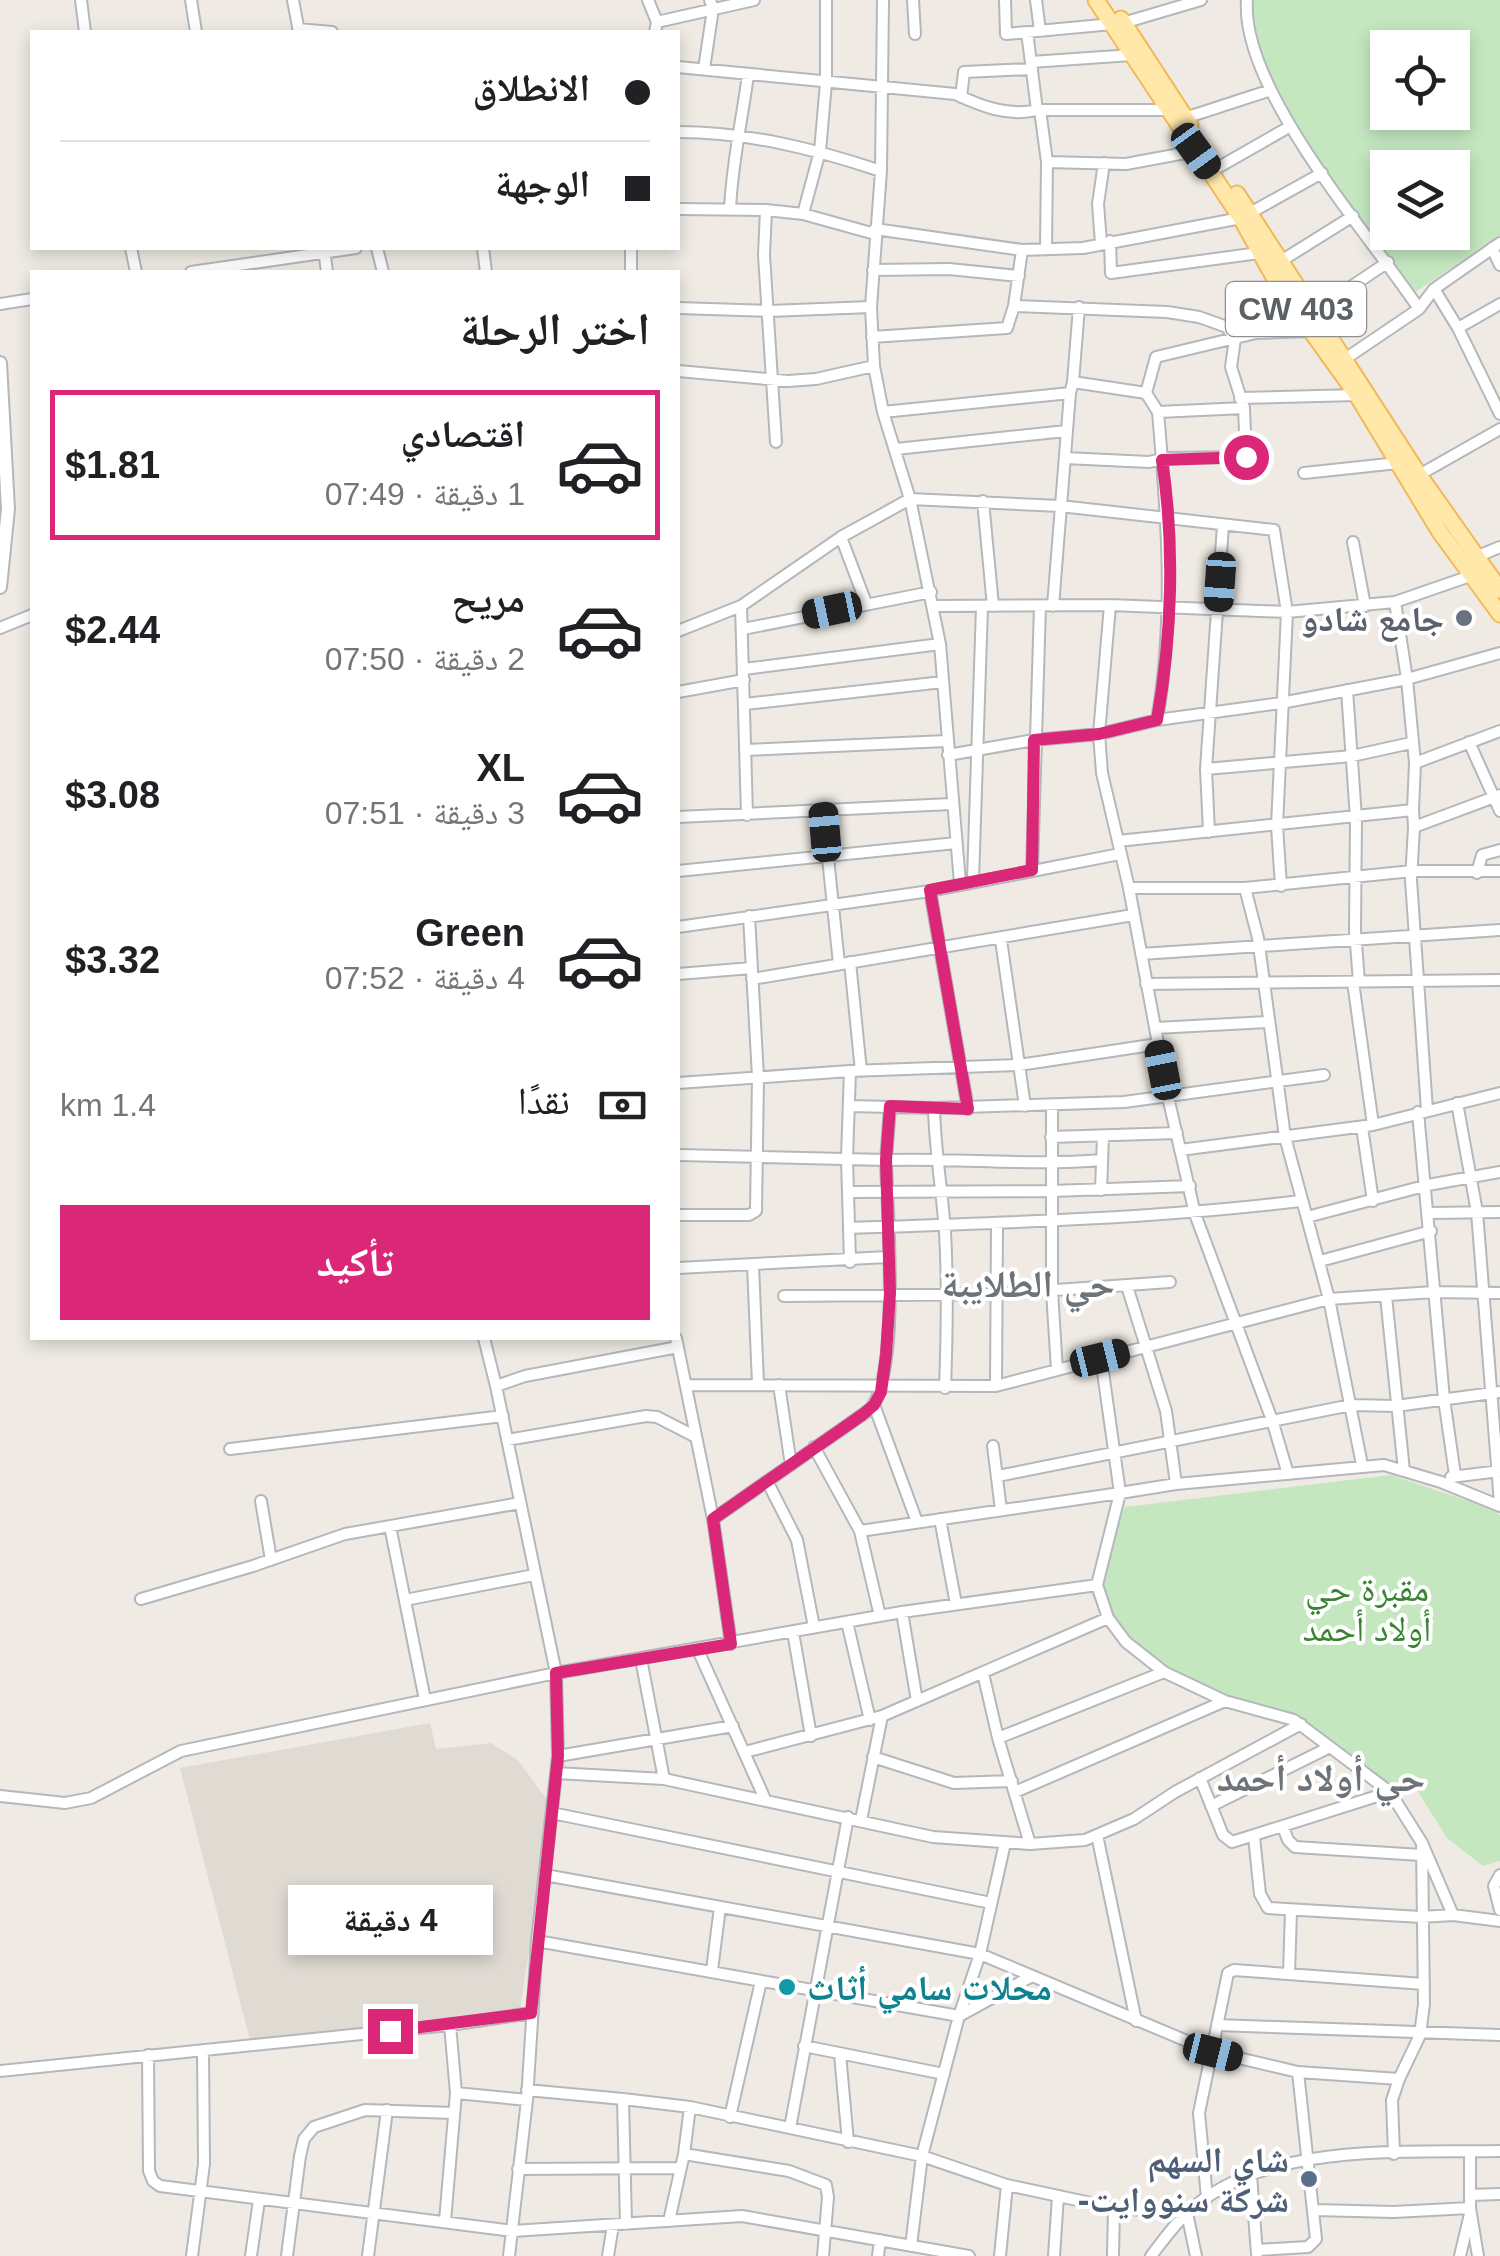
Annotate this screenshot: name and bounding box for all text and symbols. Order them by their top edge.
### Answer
map controls [1370,30,1470,250]
button: locate [1370,30,1470,130]
text: الانطلاق [472,67,590,109]
car [1166,118,1226,184]
button: layers [1370,150,1470,250]
text: الوجهة [495,163,590,205]
road number: CW 403 [1226,282,1366,336]
text: اختر الرحلة [460,304,650,355]
text: اقتصادي [401,413,525,455]
icon: car [555,420,645,510]
route start [1224,435,1269,480]
text: $1.81 [65,444,160,486]
text: 1 دقيقة · 07:49 [325,476,525,512]
car [1203,551,1237,613]
text: مريح [451,578,525,620]
icon: car [555,585,645,675]
car [800,589,864,631]
place label: جامع شادو [1301,599,1444,642]
marker: جامع شادو [1453,607,1475,629]
text: $2.44 [65,609,160,651]
text: 2 دقيقة · 07:50 [325,641,525,677]
text: XL [476,747,525,789]
icon: car [555,750,645,840]
text: $3.08 [65,774,160,816]
text: 3 دقيقة · 07:51 [325,795,525,831]
car [807,801,843,863]
text: Green [415,912,525,954]
icon: car [555,915,645,1005]
text: $3.32 [65,939,160,981]
text: 4 دقيقة · 07:52 [325,960,525,996]
car [1143,1038,1183,1102]
icon: cash [595,1078,650,1133]
text: نقدًا [518,1080,570,1122]
text: 1.4 km [60,1087,156,1123]
button: تأكيد [60,1205,650,1320]
district label: حي الطلايبة [941,1263,1115,1313]
car [1067,1336,1133,1380]
park label: مقبرة حي أولاد أحمد [1303,1569,1431,1648]
district label: حي أولاد أحمد [1217,1754,1425,1807]
callout: 4 دقيقة [288,1886,492,1956]
text: 4 دقيقة [344,1902,437,1938]
place label: محلات سامي أثاث [807,1965,1052,2015]
marker: محلات سامي أثاث [776,1976,798,1998]
route end [368,2009,413,2054]
car [1180,2030,1246,2074]
place label: شاي السهم -شركة سنووايت [1078,2140,1289,2219]
marker: شاي السهم -شركة سنووايت [1298,2168,1320,2190]

